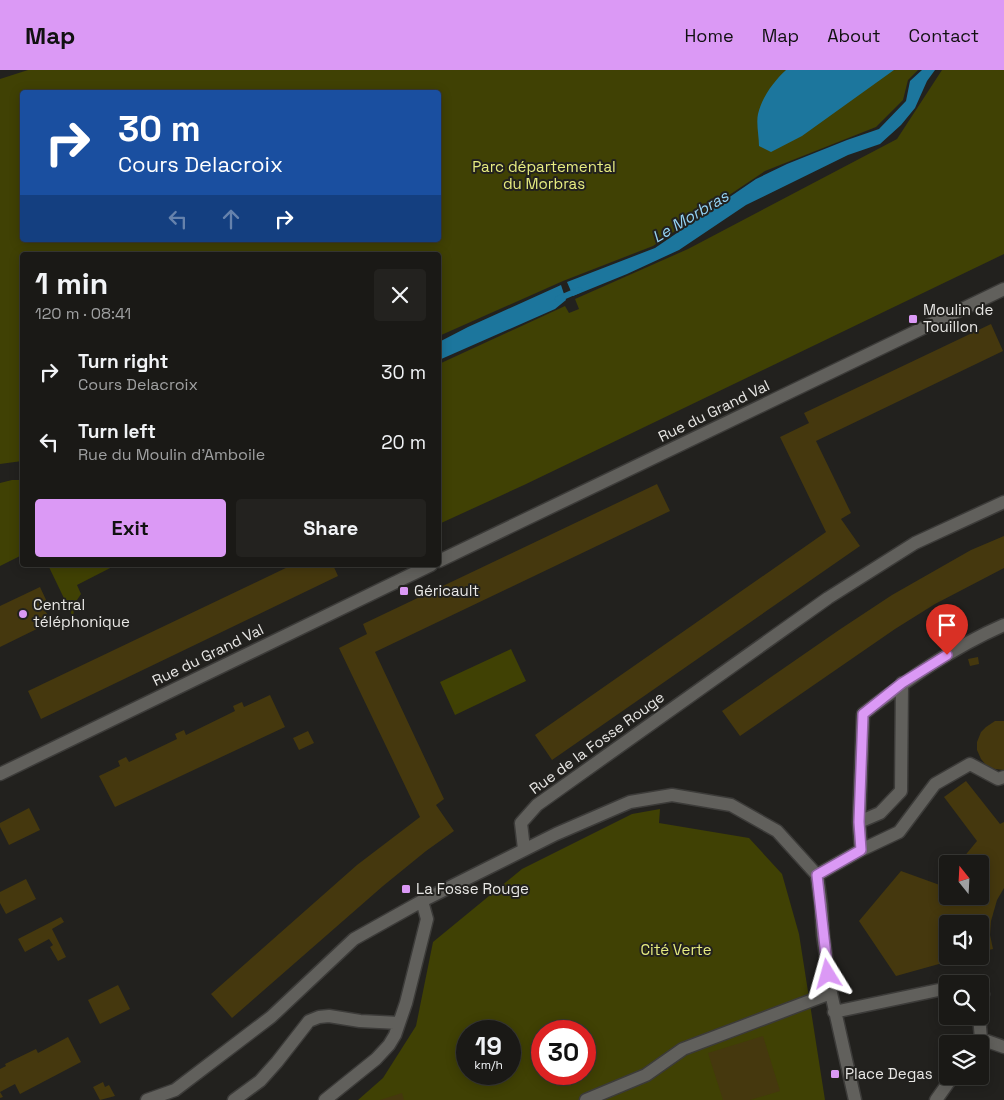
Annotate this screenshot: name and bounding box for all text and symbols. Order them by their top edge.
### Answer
text: Map [25,20,75,51]
text: Home [685,24,734,47]
text: Map [762,24,799,47]
text: About [827,24,881,47]
text: Contact [909,24,979,47]
text: 30 m [118,107,201,151]
icon: right [35,110,100,175]
text: Cours Delacroix [118,150,283,178]
park label: Parc départemental du Morbras [472,157,616,193]
water label: Le Morbras [648,185,733,247]
icon: left [164,205,192,233]
icon: ahead [217,205,245,233]
icon: right [270,205,298,233]
text: 1 min [35,264,108,303]
button: close [374,269,426,321]
place label: Moulin de Touillon [923,300,993,336]
text: 120 m · 08:41 [35,303,131,324]
marker: Moulin de Touillon [907,313,919,325]
text: Turn right [78,349,168,374]
icon: right [35,358,63,386]
text: 30 m [381,360,426,385]
text: Cours Delacroix [78,374,198,395]
street label: Rue du Grand Val [655,375,773,446]
text: Turn left [78,419,156,444]
icon: left [35,428,63,456]
text: 20 m [381,430,426,455]
text: Rue du Moulin d'Amboile [78,444,265,465]
button: Exit [35,499,226,557]
button: Share [236,499,426,557]
place label: Géricault [414,581,479,600]
marker: Géricault [398,585,410,597]
place label: Central téléphonique [33,595,130,631]
pin [926,604,968,655]
marker: Central téléphonique [17,608,29,620]
icon: arrive [933,611,961,639]
street label: Rue du Grand Val [149,619,267,690]
street label: Rue de la Fosse Rouge [526,687,668,798]
north arrow [939,855,989,905]
map controls [939,855,989,1085]
place label: La Fosse Rouge [416,879,529,898]
marker: La Fosse Rouge [400,883,412,895]
button: sound [939,915,989,965]
park label: Cité Verte [640,940,712,959]
position arrow [801,947,853,999]
button: search [939,975,989,1025]
speed limit sign: 30 [531,1020,596,1085]
text: 19 [475,1030,502,1062]
button: layers [939,1035,989,1085]
text: km/h [474,1057,503,1073]
place label: Place Degas [845,1064,933,1083]
marker: Place Degas [829,1068,841,1080]

